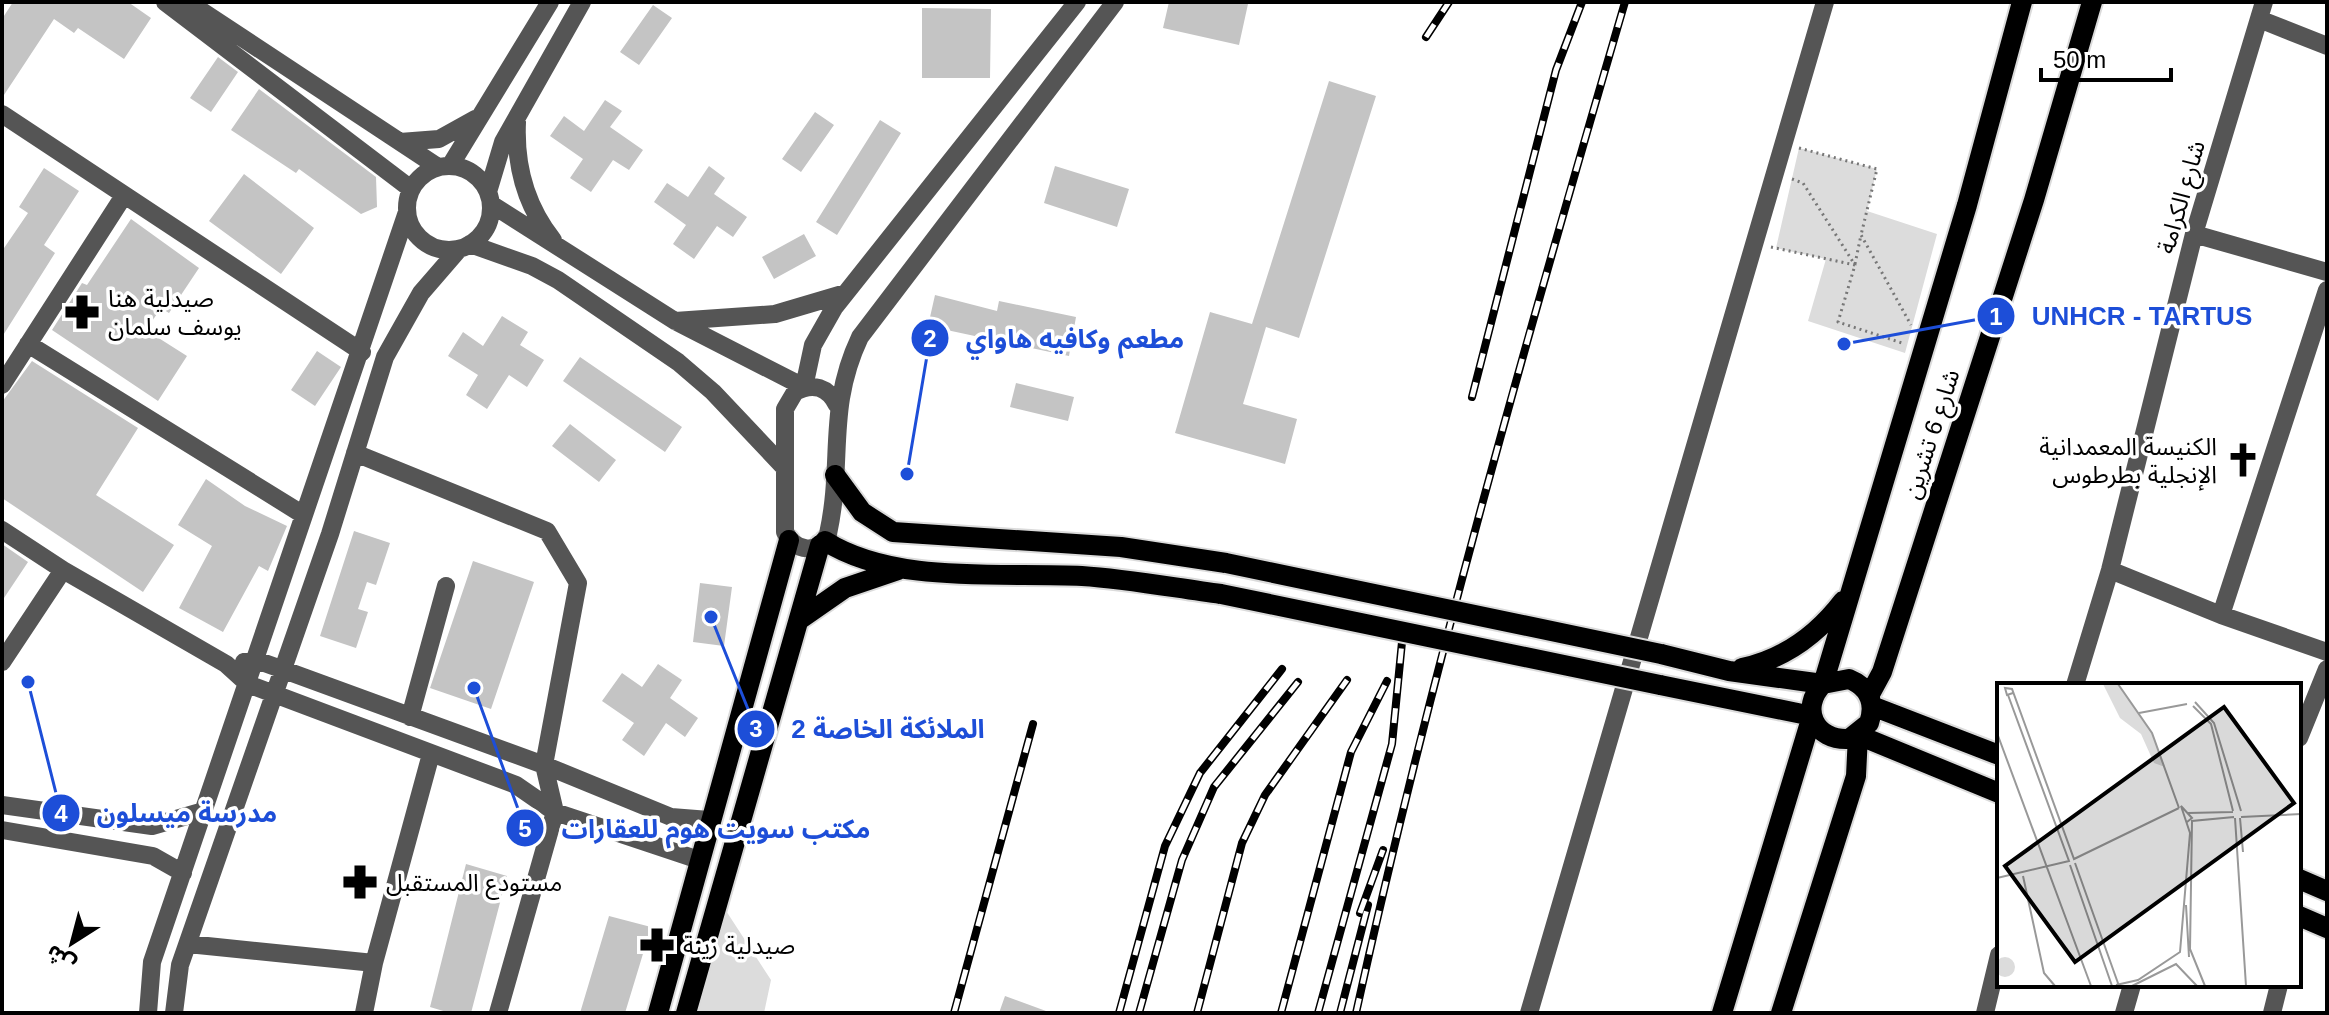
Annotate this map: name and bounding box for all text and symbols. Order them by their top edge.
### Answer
scale bar [2041,32,2171,82]
text: 50 m [2053,46,2106,73]
street label: شارع الكرامة [2152,137,2214,258]
place label: صيدلية هنا يوسف سلمان [108,285,242,341]
callout: UNHCR - TARTUS [1976,291,2269,341]
pharmacy icon: صيدلية هنا يوسف سلمان [63,293,101,331]
text: UNHCR - TARTUS [2032,301,2252,331]
text: 1 [1989,303,2003,330]
callout: مطعم وكافيه هاواي [910,313,1201,363]
text: مطعم وكافيه هاواي [966,324,1184,360]
text: 2 [923,325,937,352]
street label: شارع 6 تشرين [1897,366,1968,503]
place label: الكنيسة المعمدانية الإنجلية بطرطوس [2039,433,2217,491]
church icon: الكنيسة المعمدانية الإنجلية بطرطوس [2224,441,2262,479]
inset map [1997,683,2301,987]
callout: الملائكة الخاصة 2 [736,704,1001,754]
text: الملائكة الخاصة 2 [791,714,985,744]
text: 3 [749,715,763,742]
callout: مدرسة ميسلون [41,788,293,838]
text: مدرسة ميسلون [97,798,277,828]
text: 4 [54,800,68,827]
callout: مكتب سويت هوم للعقارات [505,803,886,853]
text: مكتب سويت هوم للعقارات [562,814,870,849]
text: 5 [518,815,532,842]
pharmacy icon: مستودع المستقبل [341,863,379,901]
place label: مستودع المستقبل [386,869,562,900]
north arrow [32,903,112,983]
pharmacy icon: صيدلية زينة [638,926,676,964]
place label: صيدلية زينة [683,932,795,960]
text: ش [41,940,80,978]

